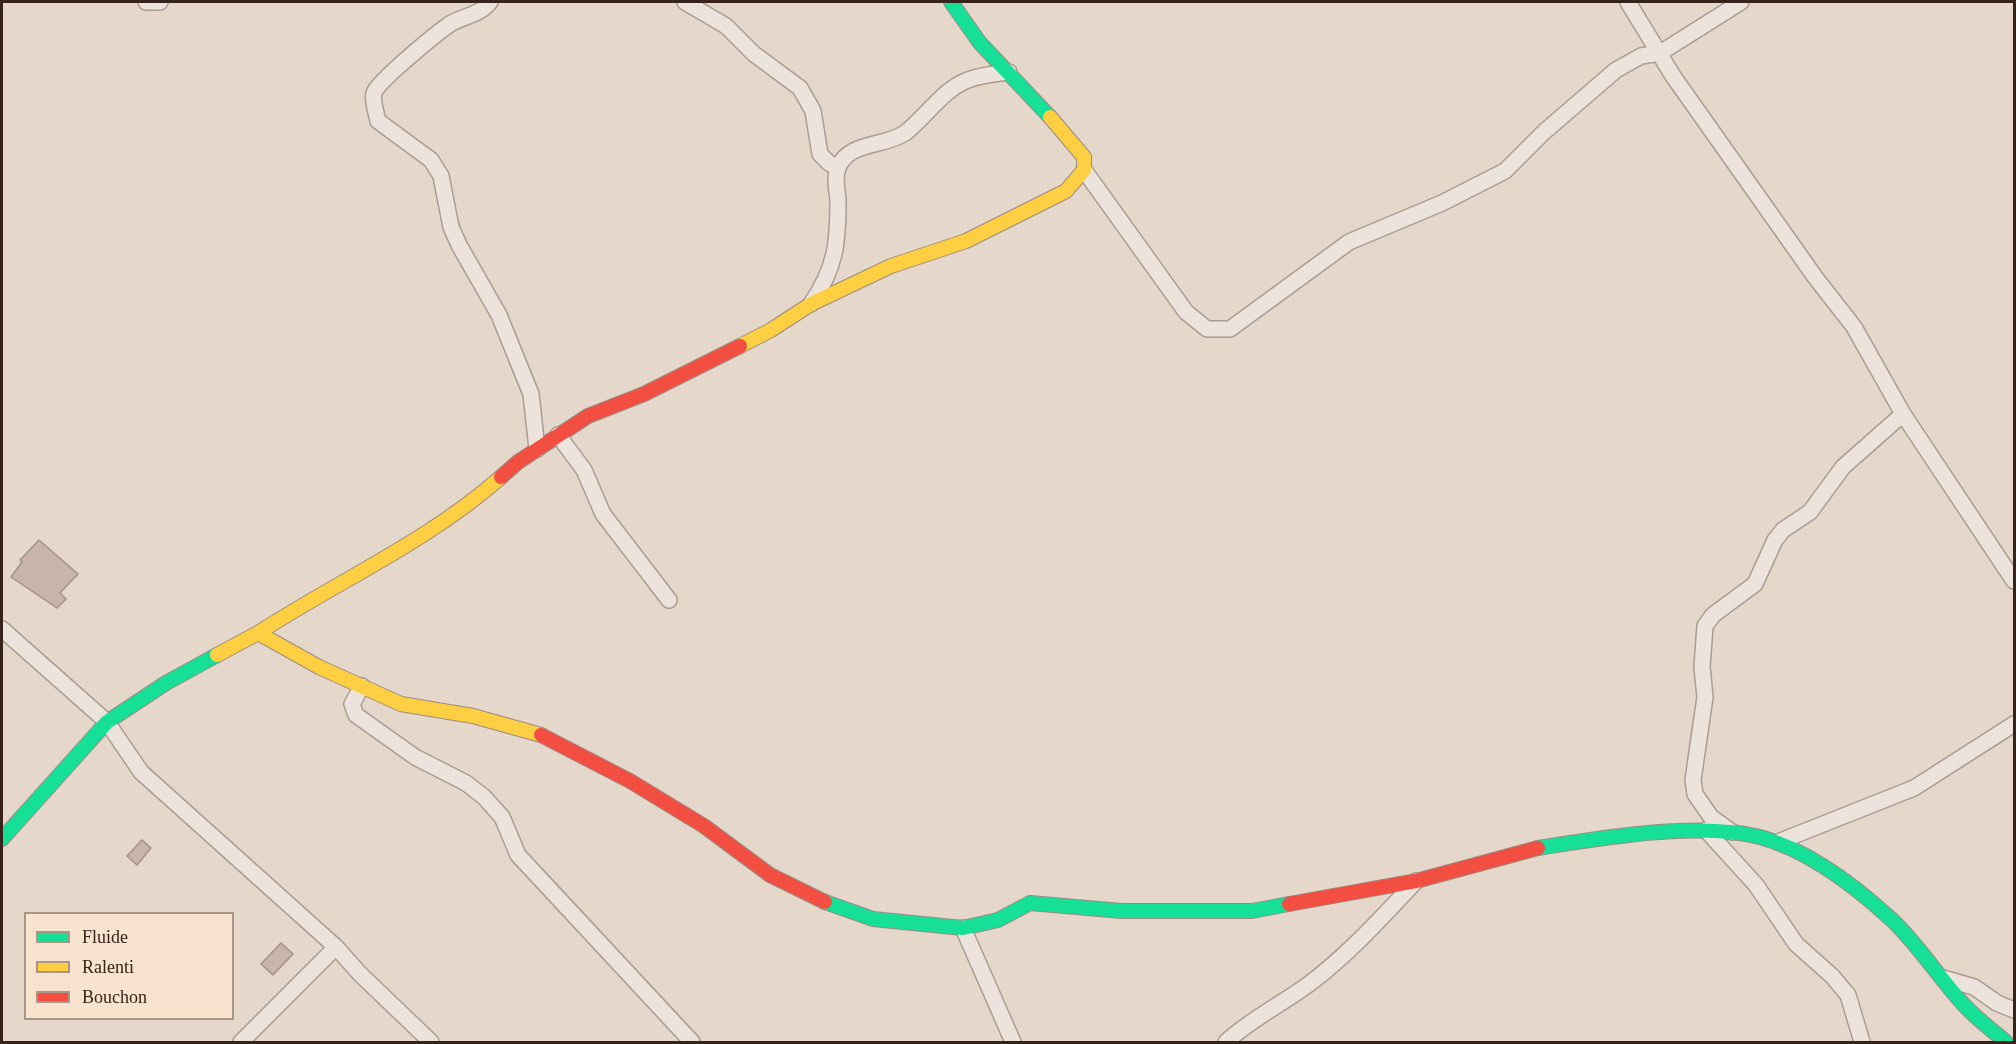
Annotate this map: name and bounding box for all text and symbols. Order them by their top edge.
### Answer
legend [24,912,234,1020]
text: Fluide [82,927,128,947]
text: Ralenti [82,957,134,977]
text: Bouchon [82,987,147,1007]

